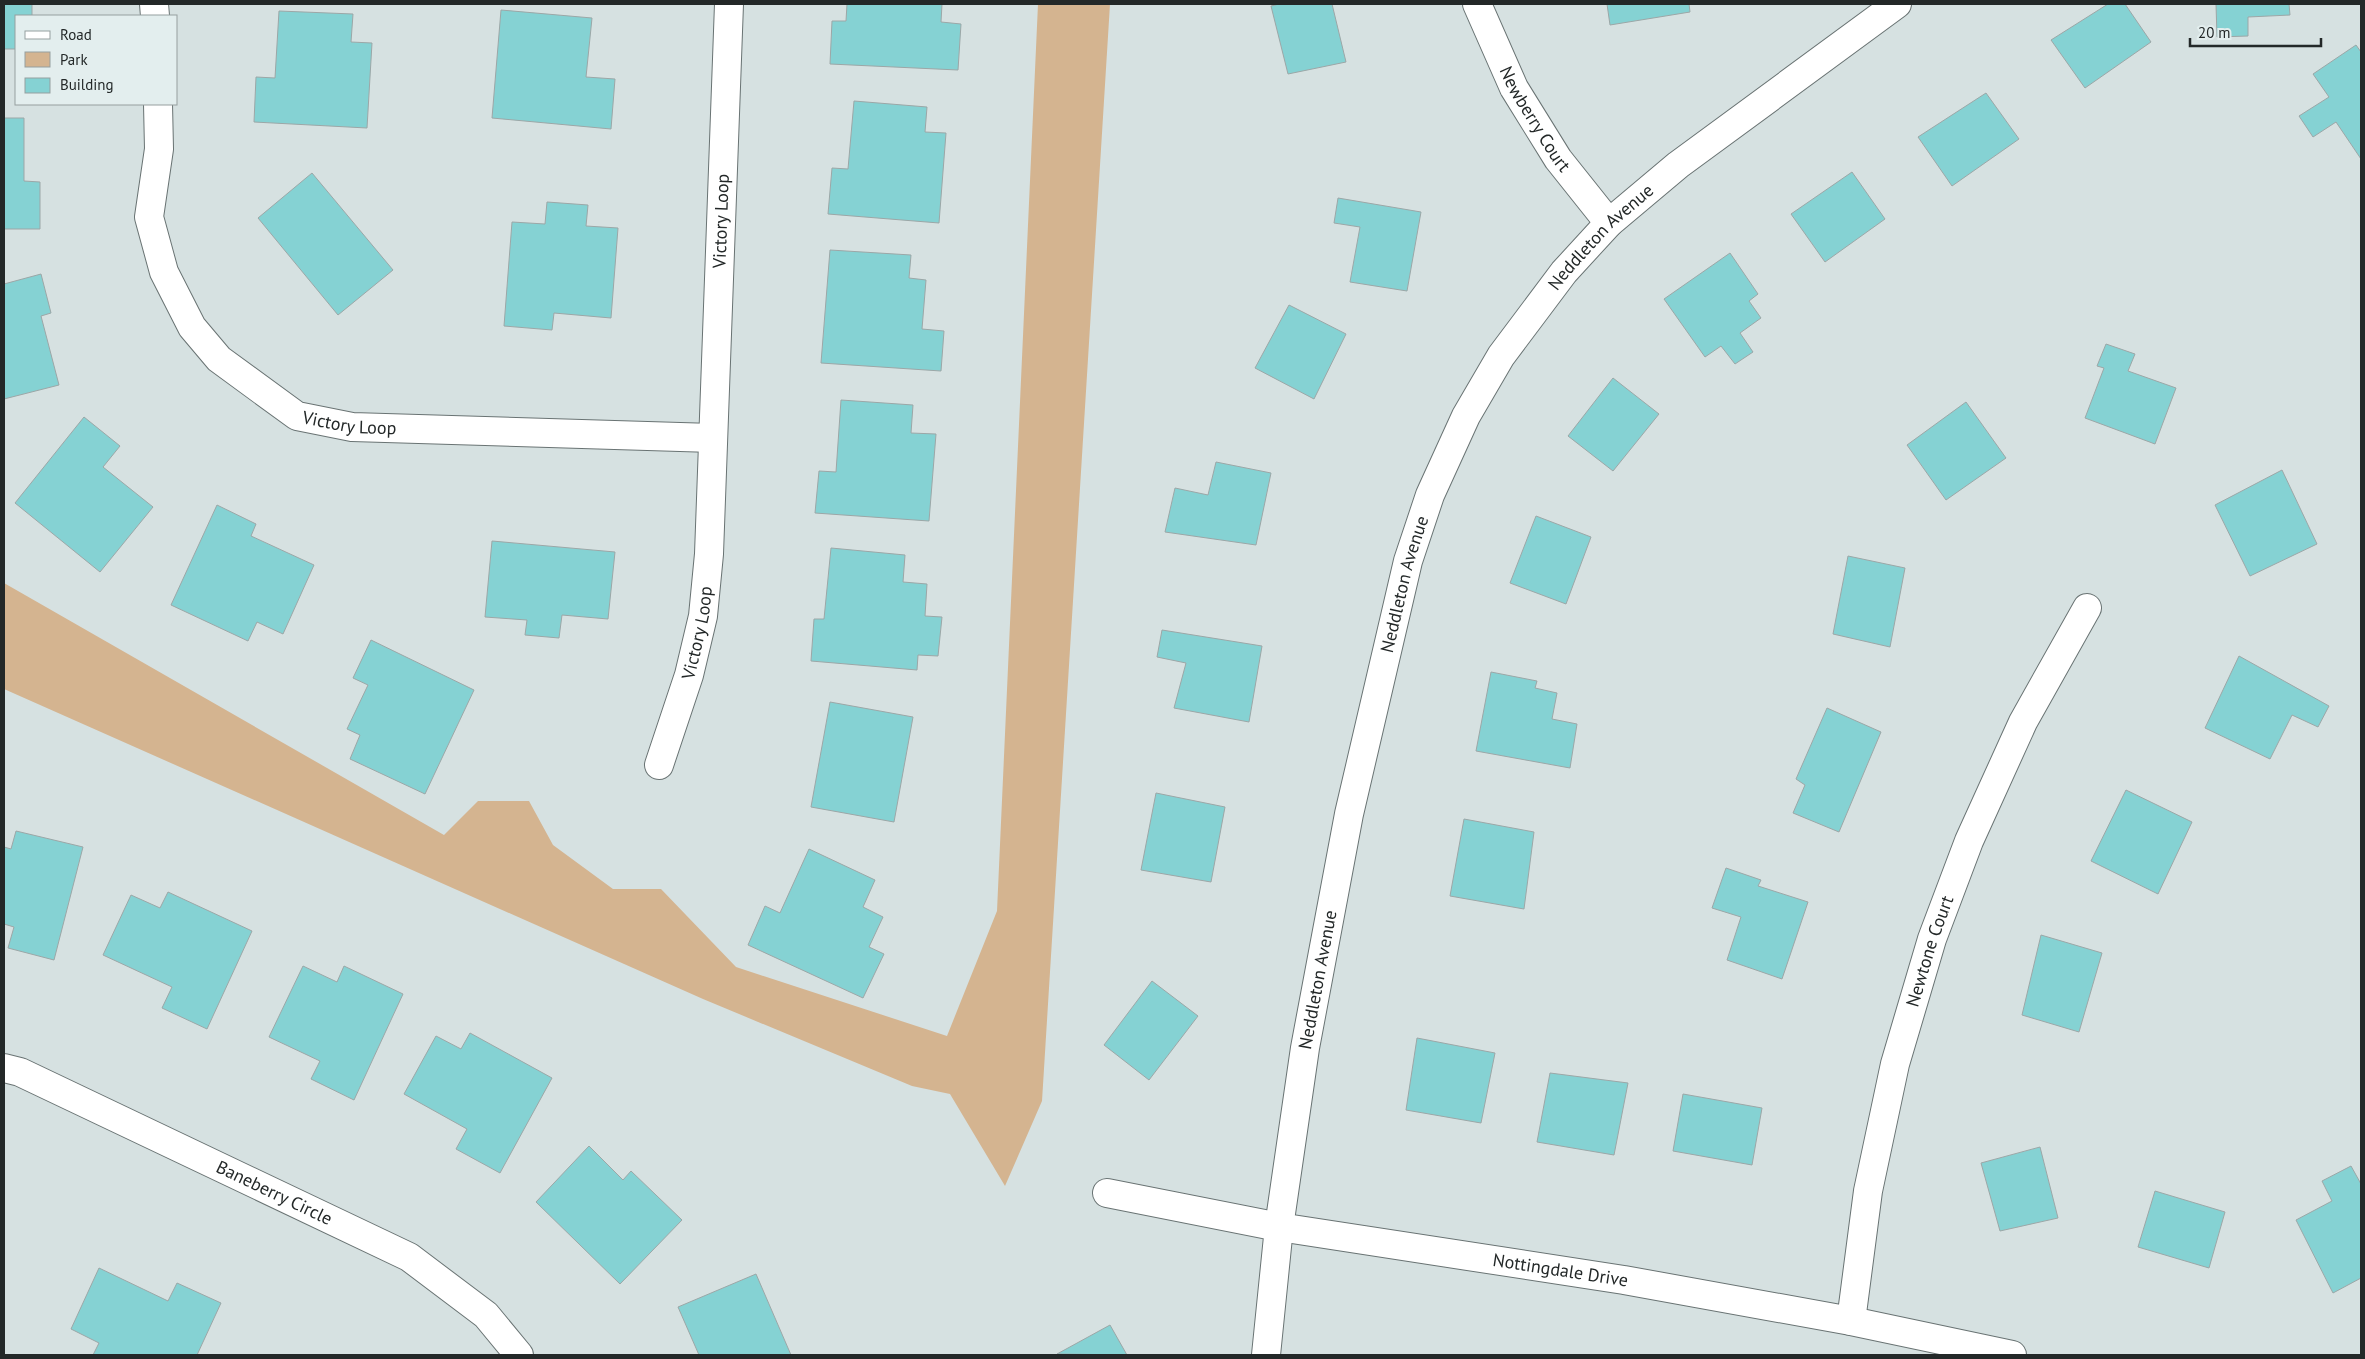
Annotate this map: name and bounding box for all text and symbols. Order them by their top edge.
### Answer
legend [15,15,178,105]
scale bar [2190,15,2321,47]
text: 20 m [2198,23,2231,42]
text: Road [60,25,92,44]
text: Park [60,50,88,69]
street label: Newberry Court [1495,62,1576,176]
text: Building [60,75,114,94]
street label: Victory Loop [707,173,734,270]
street label: Neddleton Avenue [1543,179,1658,294]
street label: Victory Loop [299,405,397,439]
street label: Neddleton Avenue [1375,513,1433,655]
street label: Victory Loop [676,585,717,683]
street label: Newtone Court [1901,892,1958,1009]
street label: Neddleton Avenue [1293,908,1342,1051]
street label: Baneberry Circle [213,1155,336,1230]
street label: Nottingdale Drive [1491,1248,1630,1291]

